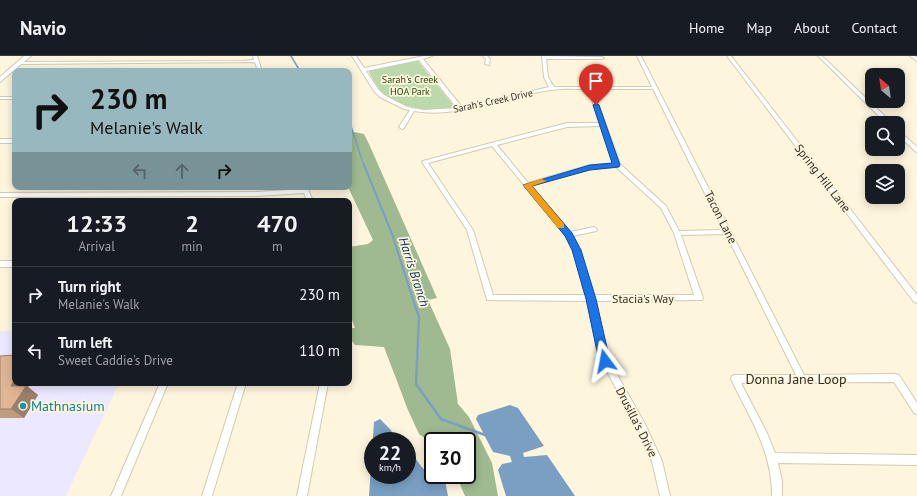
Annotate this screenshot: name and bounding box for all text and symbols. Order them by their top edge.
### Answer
text: Navio [20,16,66,40]
text: Home [689,19,724,37]
text: Map [746,19,772,37]
text: About [794,19,830,37]
text: Contact [852,19,897,37]
pin [579,64,613,105]
north arrow [865,68,905,108]
map controls [865,68,905,204]
icon: arrive [585,70,607,92]
park label: Sarah's Creek HOA Park [382,73,438,98]
text: 230 m [90,80,167,117]
icon: right [24,84,76,136]
street label: Sarah's Creek Drive [452,86,534,116]
text: Melanie's Walk [90,116,203,139]
button: search [865,116,905,156]
street label: Spring Hill Lane [792,141,854,215]
icon: left [129,160,151,182]
icon: ahead [171,160,193,182]
icon: right [213,160,235,182]
button: layers [865,164,905,204]
street label: Tacon Lane [701,188,741,246]
text: 12:33 [66,208,127,239]
text: 2 [185,208,199,239]
text: 470 [257,208,298,239]
water label: Harris Branch [395,235,433,309]
text: Arrival [79,238,115,255]
text: min [181,238,203,255]
text: m [272,238,283,255]
text: Turn right [58,277,121,296]
icon: right [24,284,46,306]
text: 230 m [299,285,340,304]
street label: Stacia's Way [612,291,674,306]
text: Melanie's Walk [58,296,140,313]
text: Turn left [58,333,112,352]
icon: left [24,340,46,362]
position arrow [584,340,626,382]
text: 110 m [299,341,340,360]
text: Sweet Caddie's Drive [58,352,173,369]
street label: Donna Jane Loop [745,370,847,388]
street label: Drusilla's Drive [613,384,661,460]
place label: Mathnasium [31,397,105,415]
marker: Mathnasium [18,401,28,411]
speed limit sign: 30 [424,432,476,484]
text: 22 [379,440,401,466]
text: km/h [379,461,401,474]

